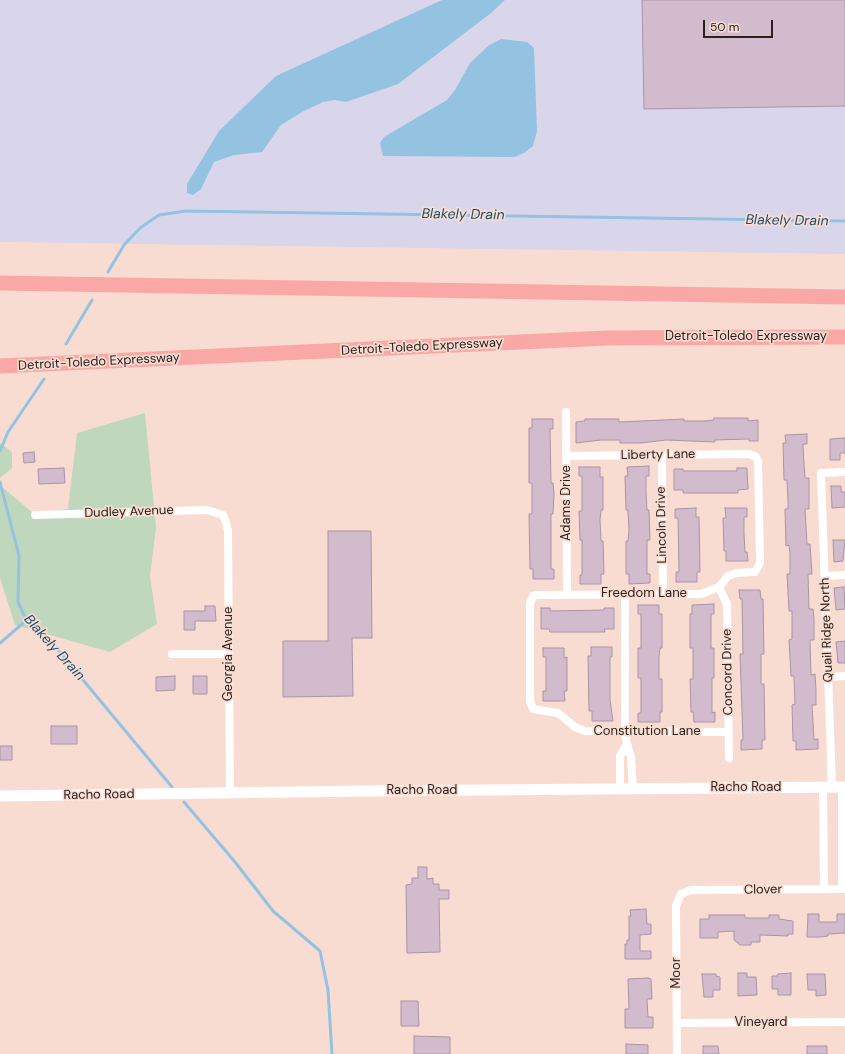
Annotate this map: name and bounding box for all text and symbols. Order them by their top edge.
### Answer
scale bar [705,12,775,38]
text: 50 m [710,19,739,35]
water label: Blakely Drain [421,206,505,224]
water label: Blakely Drain [745,212,829,230]
street label: Detroit-Toledo Expressway [665,329,827,345]
street label: Detroit-Toledo Expressway [341,335,503,359]
street label: Detroit-Toledo Expressway [18,350,180,374]
street label: Liberty Lane [620,447,696,463]
street label: Adams Drive [559,465,575,541]
street label: Lincoln Drive [654,486,670,564]
street label: Dudley Avenue [84,503,174,521]
street label: Quail Ridge North [817,577,837,683]
street label: Freedom Lane [601,586,687,602]
street label: Georgia Avenue [221,607,237,701]
water label: Blakely Drain [20,612,88,684]
street label: Concord Drive [719,629,737,715]
street label: Constitution Lane [593,724,701,740]
street label: Racho Road [711,780,781,796]
street label: Racho Road [387,783,457,799]
street label: Racho Road [63,787,135,803]
street label: Clover [744,882,782,898]
street label: Moor [669,957,685,989]
street label: Vineyard [734,1015,788,1031]

